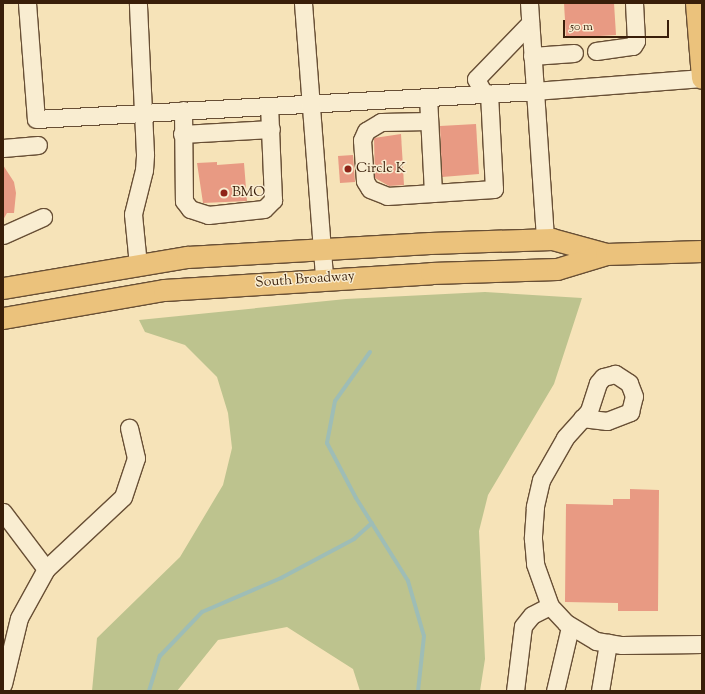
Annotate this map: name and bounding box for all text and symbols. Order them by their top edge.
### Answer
scale bar [565,12,671,38]
text: 50 m [570,18,593,36]
place label: Circle K [356,161,406,177]
marker: Circle K [343,164,353,174]
place label: BMO [232,185,265,201]
marker: BMO [219,188,229,198]
street label: South Broadway [255,268,355,292]

